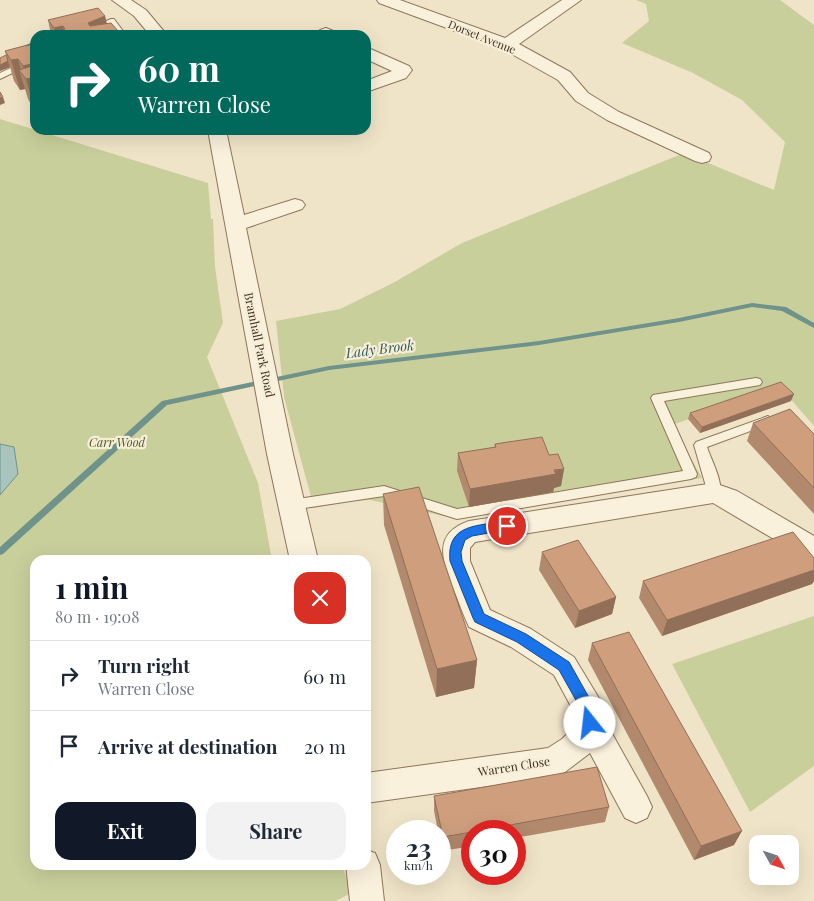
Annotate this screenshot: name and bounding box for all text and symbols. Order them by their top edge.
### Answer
street label: Dorset Avenue [446,16,519,57]
text: 60 m [138,44,220,91]
icon: right [55,50,120,115]
text: Warren Close [138,89,271,119]
street label: Bramhall Park Road [241,291,279,399]
water label: Lady Brook [344,335,415,362]
park label: Carr Wood [89,434,145,450]
pin [486,505,528,547]
icon: arrive [493,512,521,540]
text: 1 min [55,567,129,607]
button: close [294,572,346,624]
text: 80 m · 19:08 [55,606,140,627]
text: Turn right [98,652,190,678]
icon: right [55,662,83,690]
text: 60 m [303,663,346,689]
text: Warren Close [98,678,195,699]
position arrow [563,696,615,748]
icon: arrive [55,732,83,760]
text: Arrive at destination [98,733,278,759]
text: 20 m [304,733,346,759]
street label: Warren Close [476,752,551,780]
button: Exit [55,802,196,860]
button: Share [206,802,346,860]
speed limit sign: 30 [461,820,526,885]
text: 23 [406,830,431,863]
north arrow [749,835,799,885]
map controls [749,835,799,885]
text: km/h [404,857,433,873]

